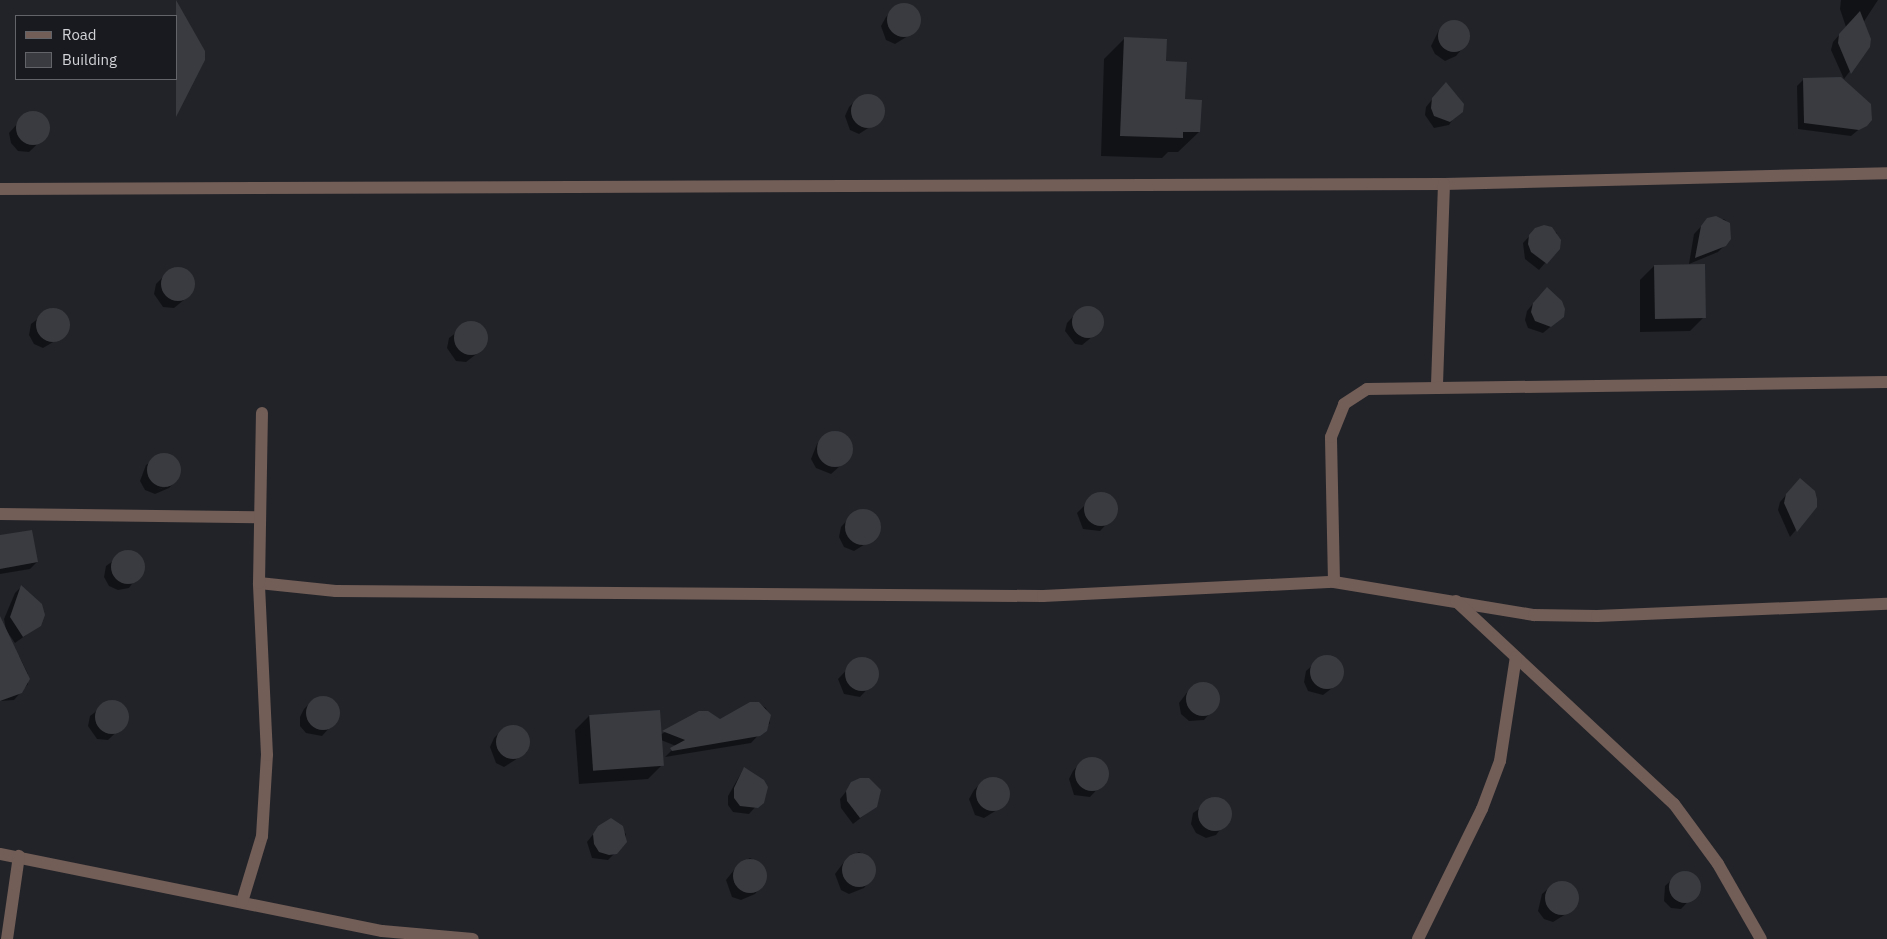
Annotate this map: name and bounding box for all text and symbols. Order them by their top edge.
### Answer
legend [15,15,178,80]
text: Road [62,25,97,44]
text: Building [62,50,117,69]

